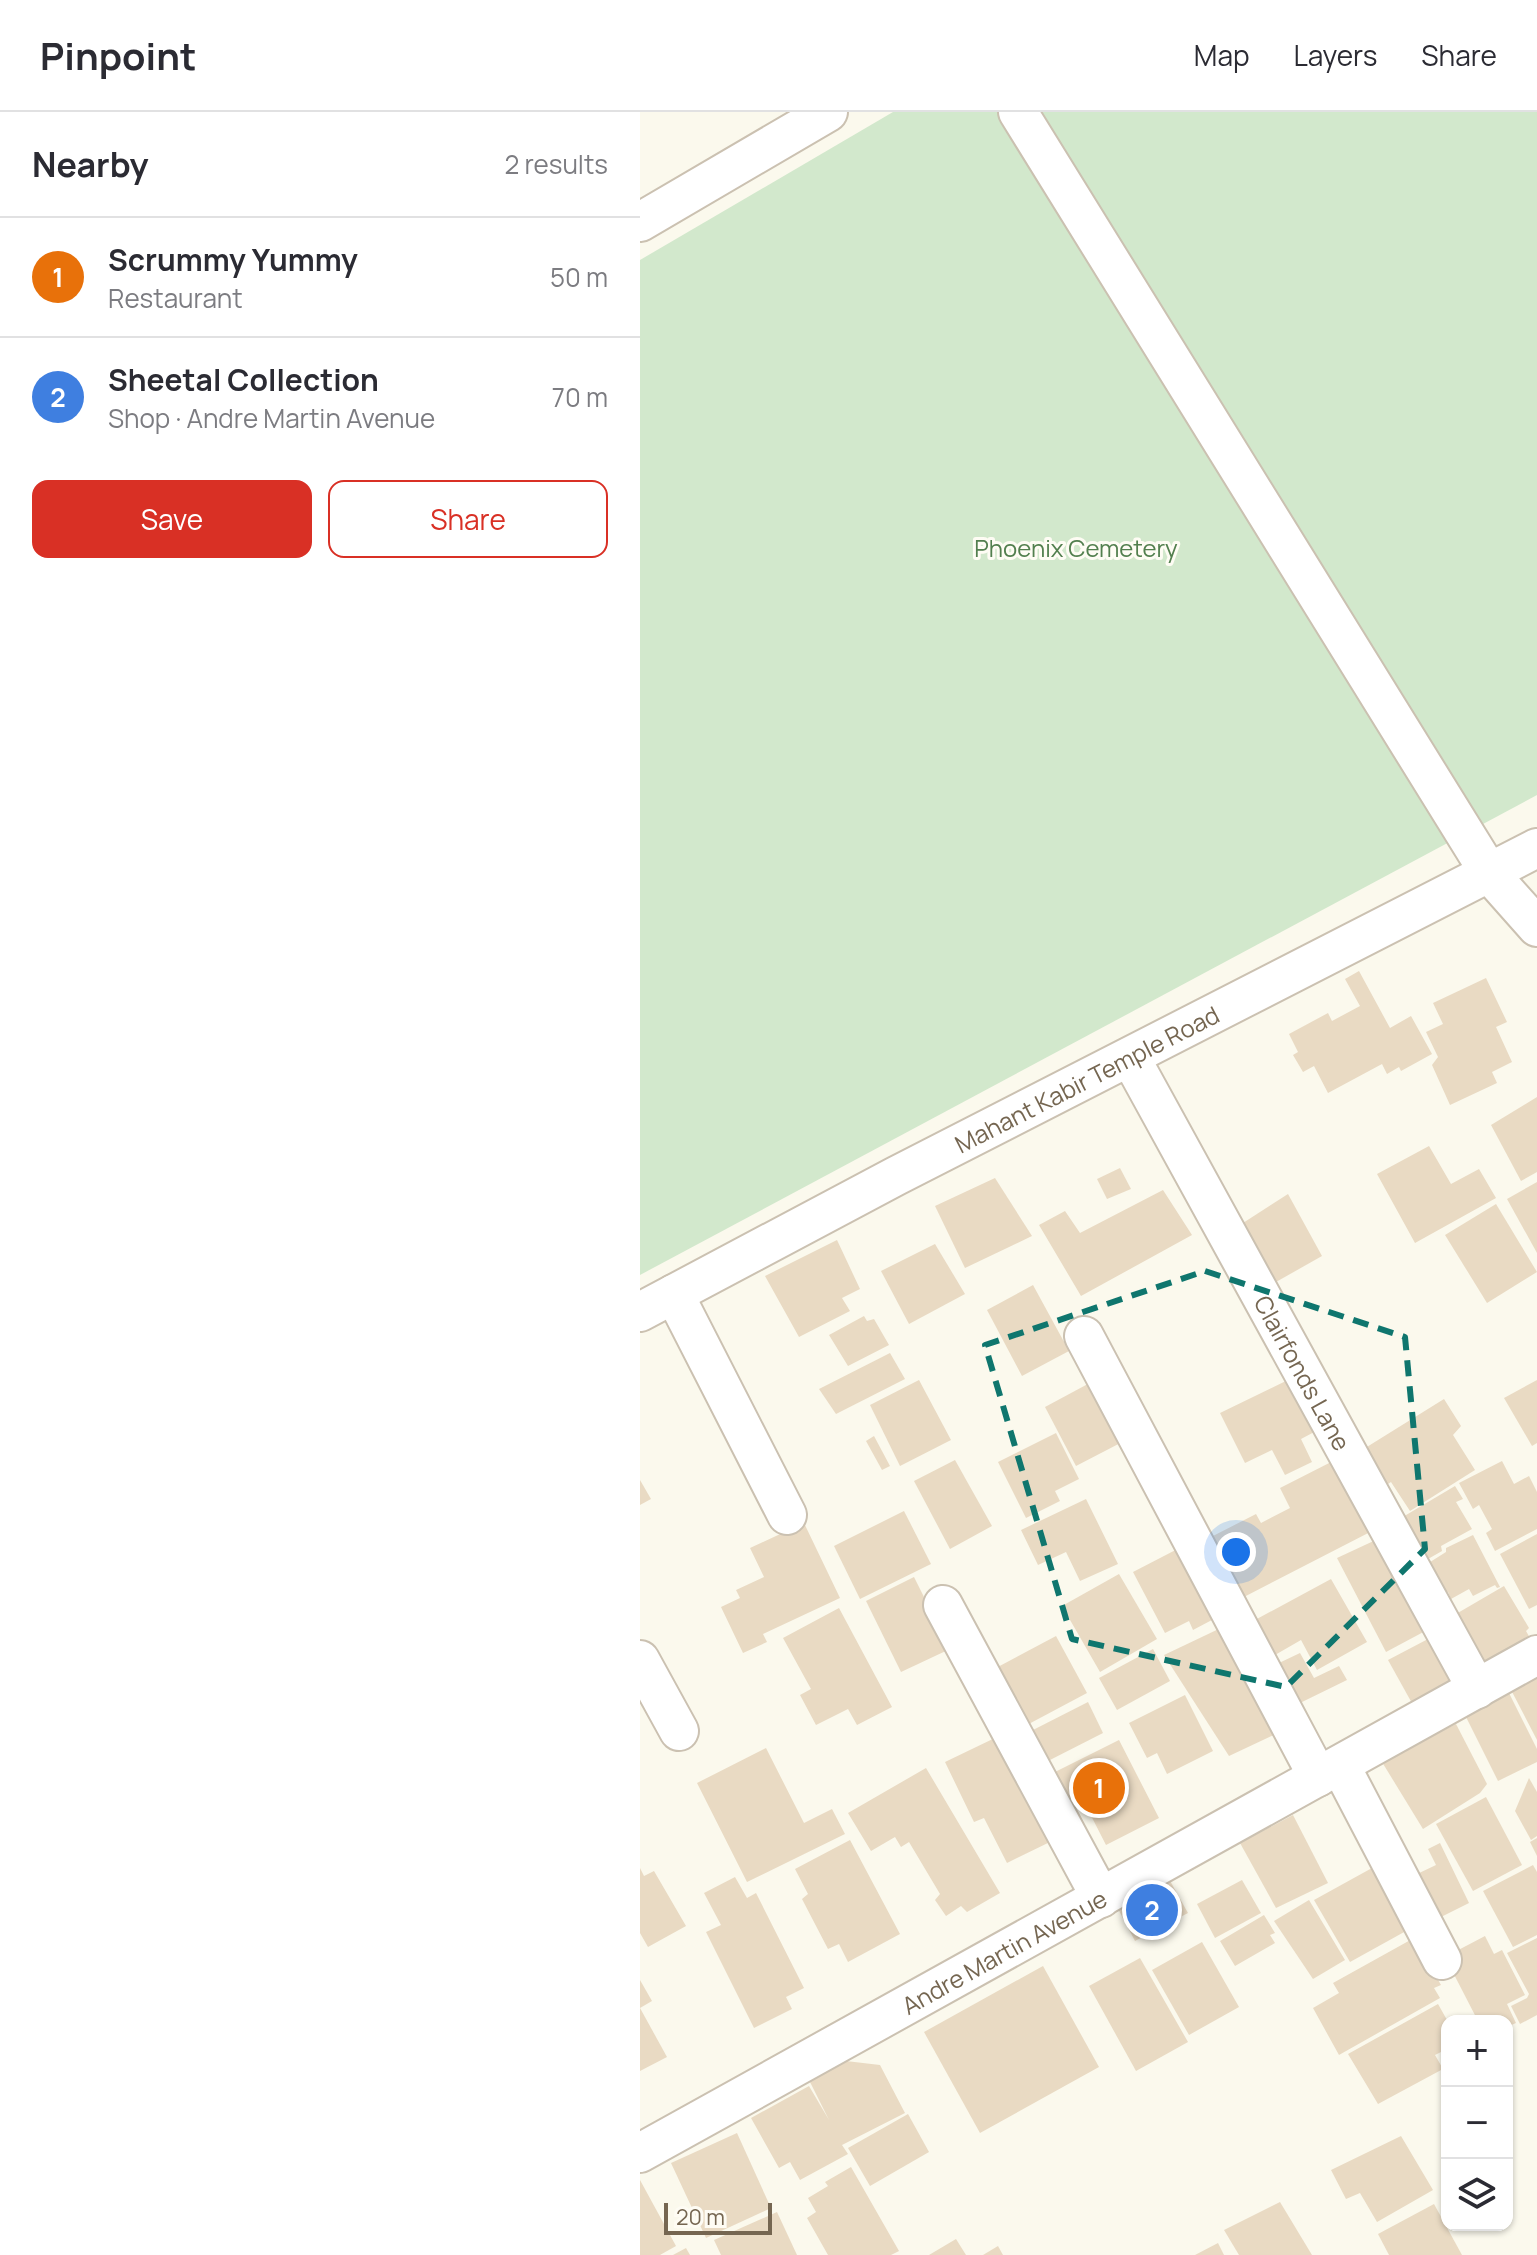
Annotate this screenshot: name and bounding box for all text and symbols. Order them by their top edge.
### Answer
text: Pinpoint [40,29,196,81]
text: Map [1194,36,1250,74]
text: Layers [1294,36,1377,74]
text: Share [1421,36,1497,74]
text: Nearby [32,141,148,187]
text: 2 results [504,146,608,182]
text: Scrummy Yummy [108,239,358,280]
text: 1 [52,259,64,295]
text: 50 m [550,259,608,295]
text: Restaurant [108,280,243,316]
text: Sheetal Collection [108,359,379,400]
text: 2 [50,379,66,415]
text: 70 m [552,379,608,415]
text: Shop · Andre Martin Avenue [108,400,435,436]
button: Save [32,480,312,558]
button: Share [328,480,608,558]
park label: Phoenix Cemetery [974,531,1178,564]
street label: Mahant Kabir Temple Road [949,997,1224,1160]
street label: Clairfonds Lane [1247,1289,1359,1456]
your location [1216,1532,1256,1572]
pin: 1 [1073,1758,1125,1818]
pin: 2 [1126,1880,1178,1940]
street label: Andre Martin Avenue [895,1881,1112,2021]
map controls [1441,2015,1513,2231]
button: + [1441,2015,1513,2087]
button: − [1441,2087,1513,2159]
button: layers [1441,2159,1513,2231]
scale bar [664,2199,772,2235]
text: 20 m [676,2202,725,2232]

